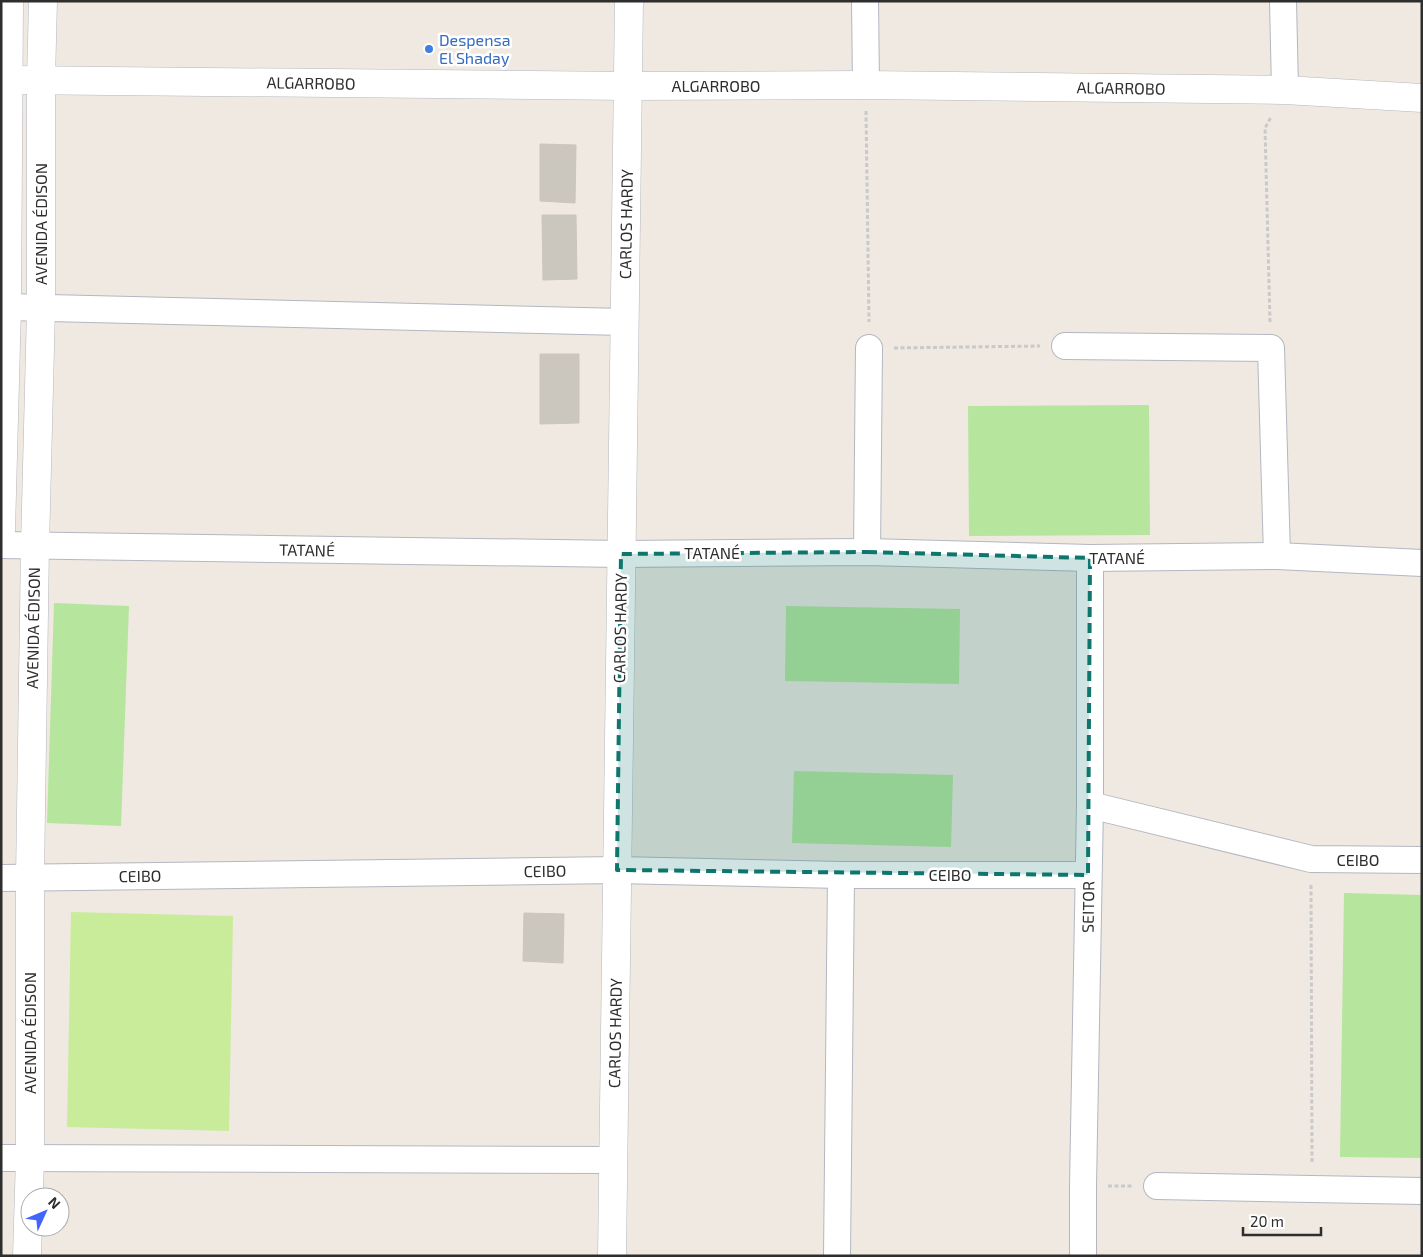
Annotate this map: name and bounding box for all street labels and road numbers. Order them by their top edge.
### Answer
street label: ALGARROBO [266,72,356,93]
street label: ALGARROBO [672,76,761,95]
street label: ALGARROBO [1076,77,1166,98]
street label: AVENIDA ÉDISON [31,163,50,285]
street label: CARLOS HARDY [615,169,636,279]
street label: TATANÉ [279,540,335,559]
street label: TATANÉ [684,543,740,562]
street label: TATANÉ [1089,548,1145,567]
street label: AVENIDA ÉDISON [22,567,43,689]
street label: CARLOS HARDY [609,573,630,683]
street label: CEIBO [1337,850,1379,869]
street label: CEIBO [523,861,567,880]
street label: CEIBO [929,865,971,884]
street label: CEIBO [118,866,162,885]
street label: SEITOR [1078,881,1097,933]
street label: AVENIDA ÉDISON [20,972,39,1094]
street label: CARLOS HARDY [604,978,625,1088]

